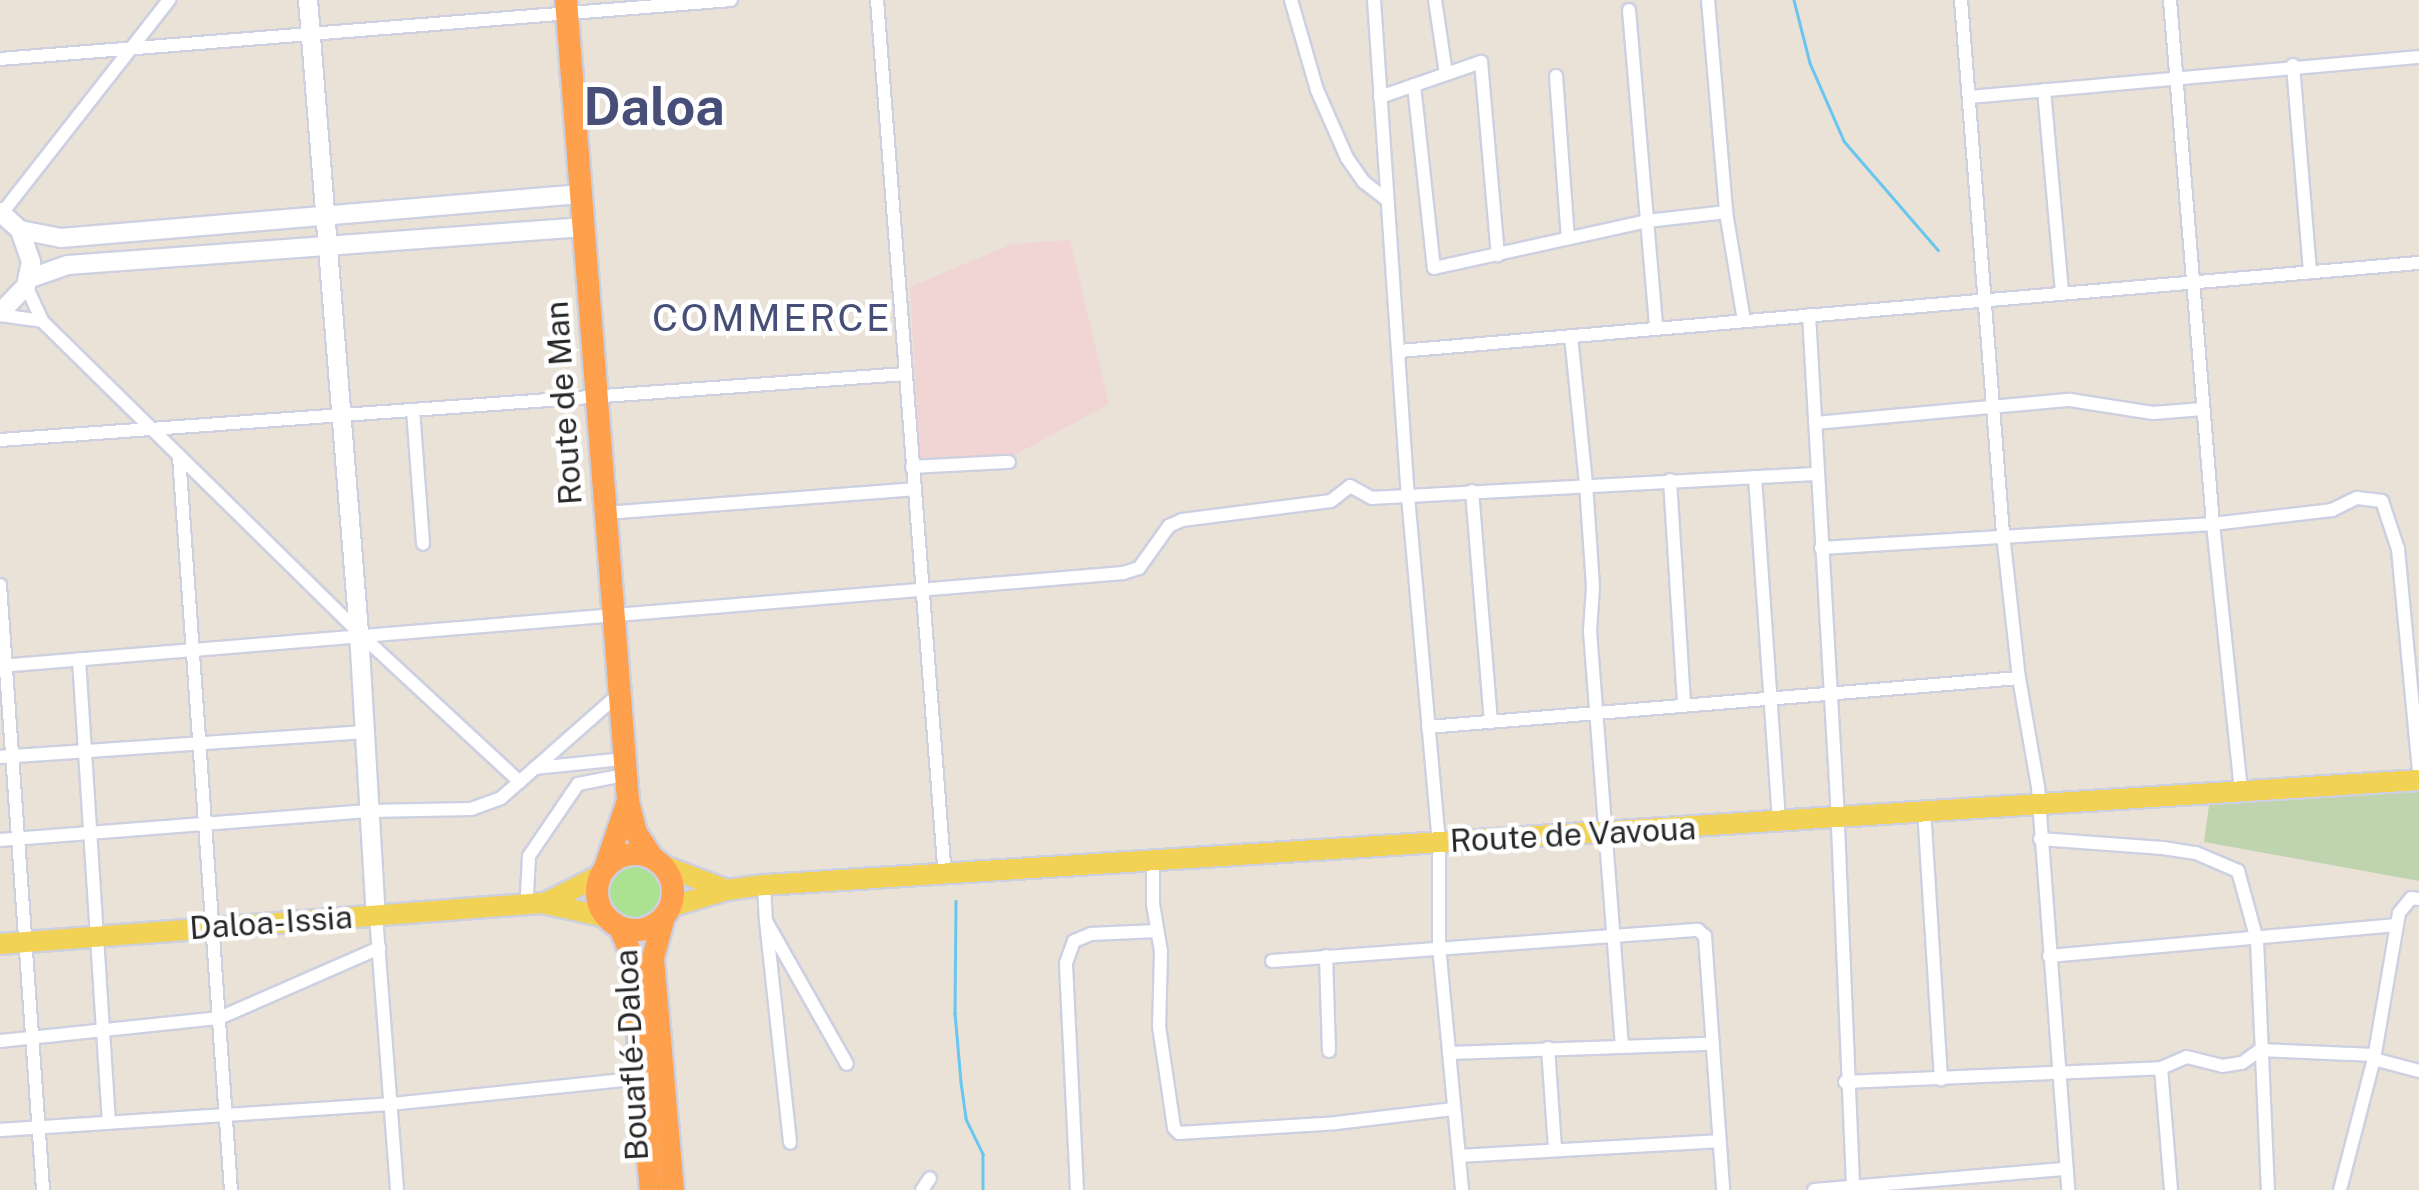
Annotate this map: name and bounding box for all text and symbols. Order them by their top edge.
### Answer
district label: Daloa [583,76,725,138]
district label: COMMERCE [652,295,892,341]
street label: Route de Man [538,299,590,507]
street label: Route de Vavoua [1448,809,1698,861]
street label: Daloa-Issia [188,898,354,948]
street label: Bouaflé-Daloa [607,948,657,1162]

